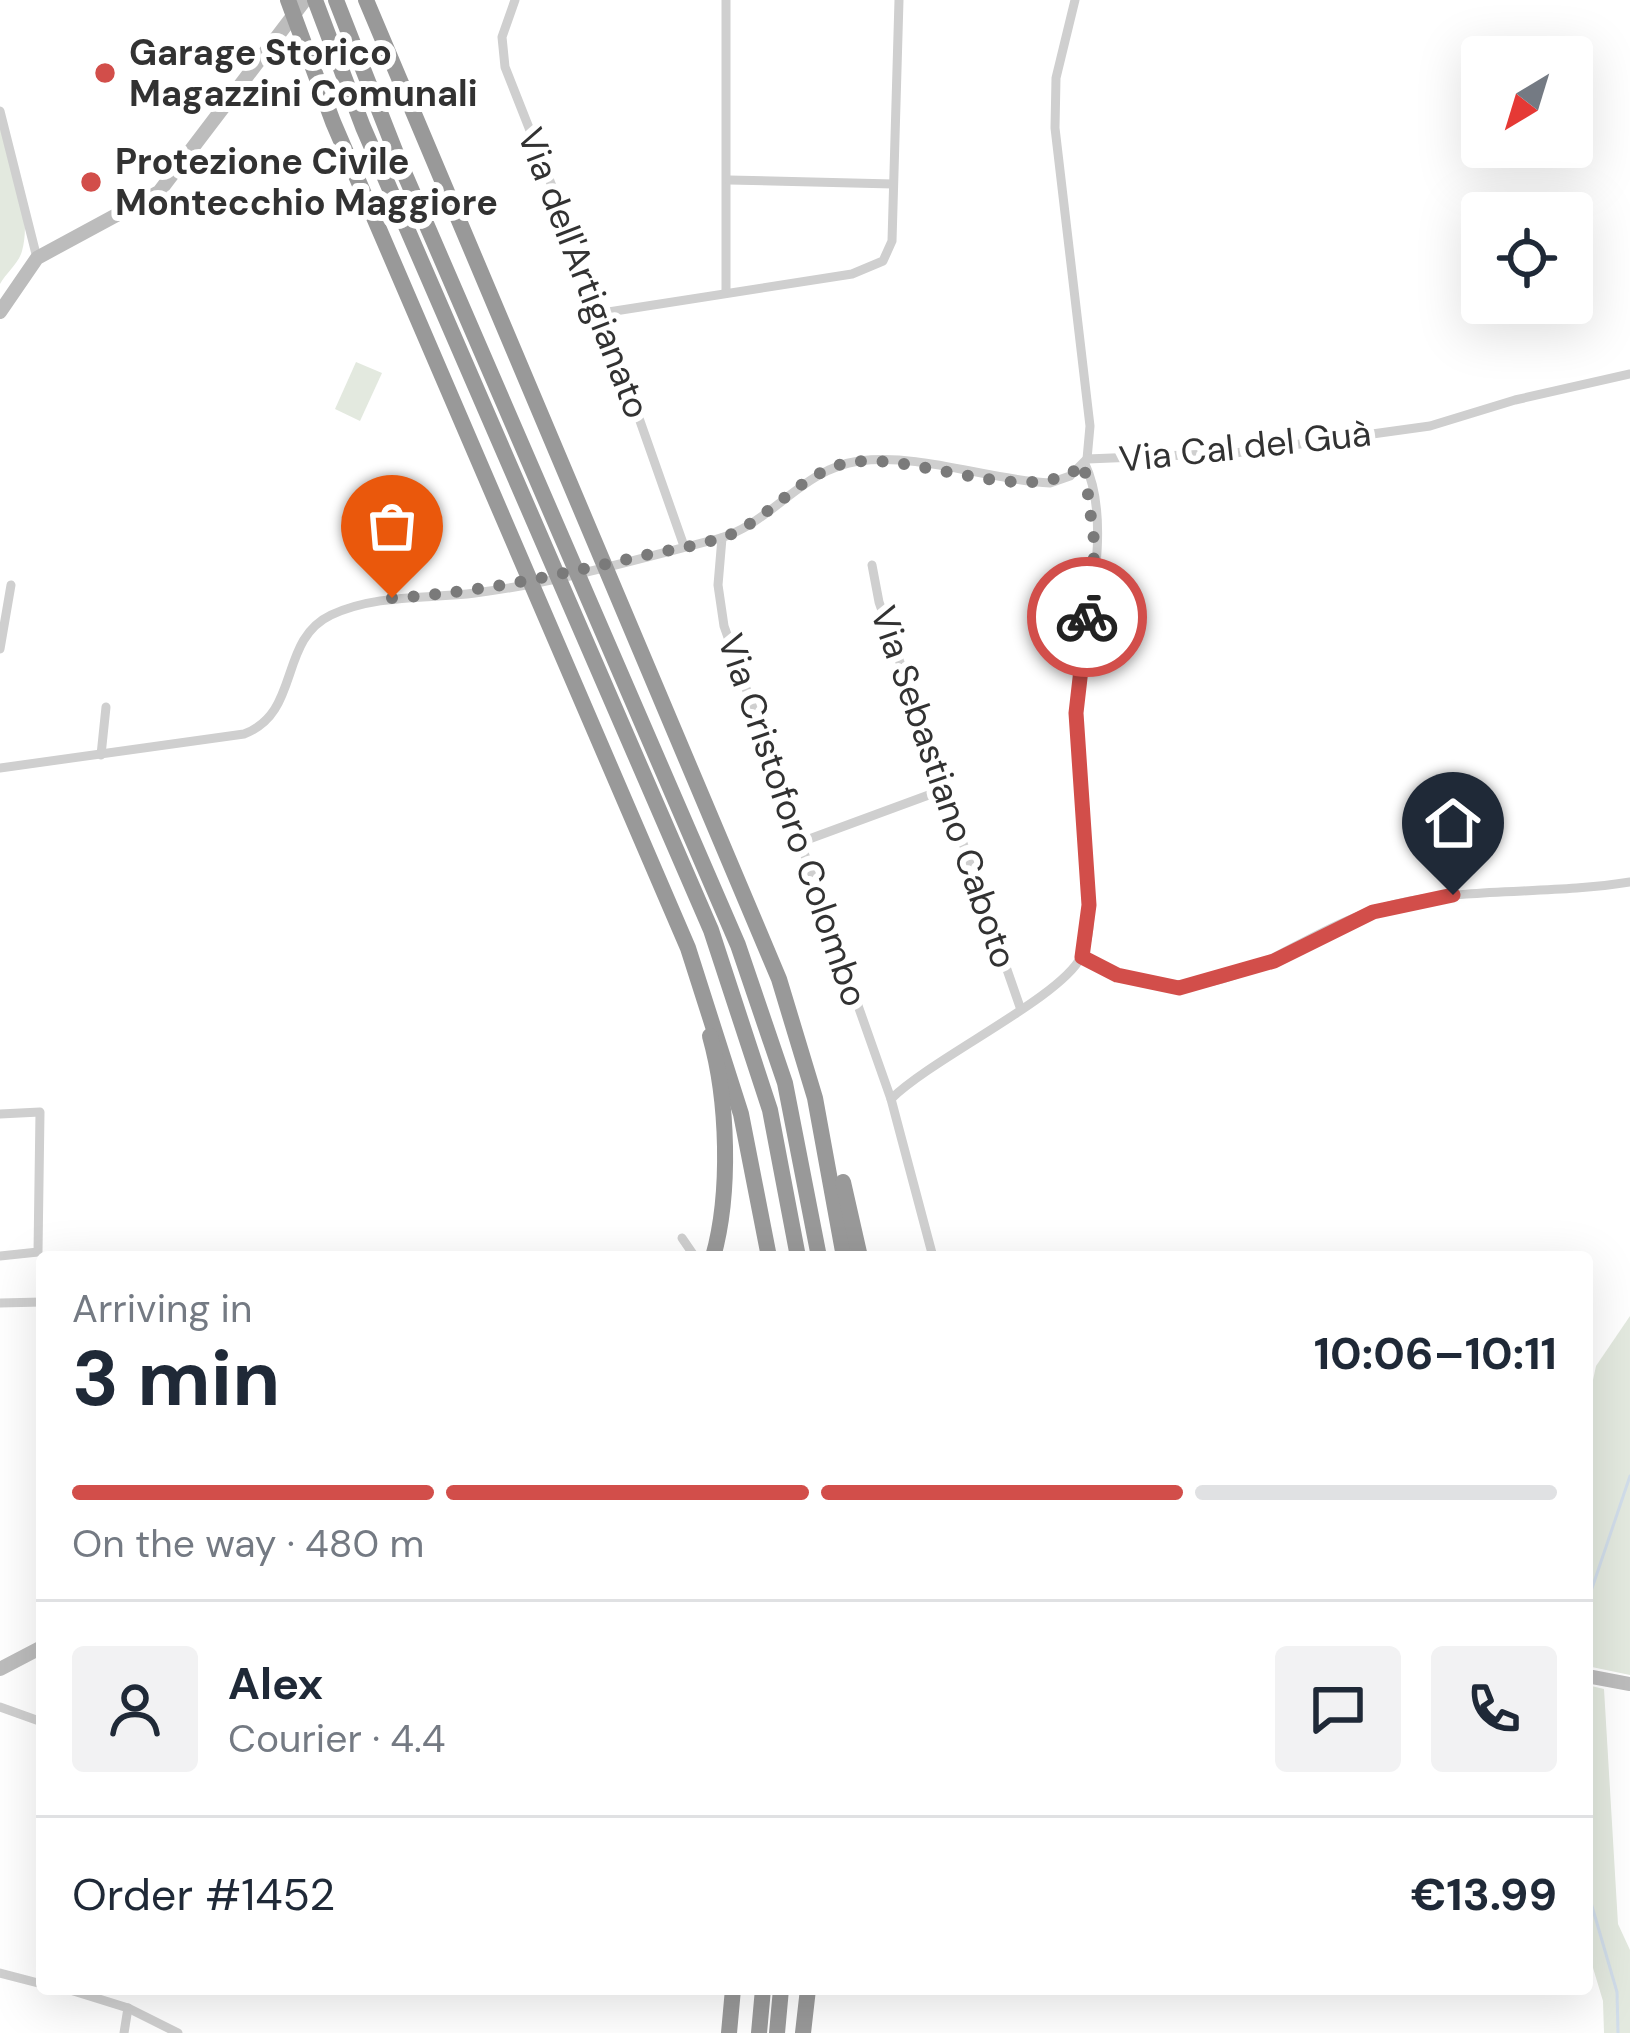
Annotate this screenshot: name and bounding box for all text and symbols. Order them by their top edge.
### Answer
place label: Garage Storico Magazzini Comunali [129,29,478,117]
north arrow [1461,36,1593,168]
map controls [1461,36,1593,324]
marker: Garage Storico Magazzini Comunali [92,60,118,86]
street label: Via dell'Artigianato [507,121,661,425]
place label: Protezione Civile Montecchio Maggiore [115,138,498,226]
marker: Protezione Civile Montecchio Maggiore [78,169,104,195]
button: locate [1461,192,1593,324]
street label: Via Cal del Guà [1117,409,1373,483]
pin [341,475,443,598]
icon: bag [359,493,425,559]
courier [1027,557,1147,677]
icon: bike [1054,584,1120,650]
street label: Via Sebastiano Caboto [860,600,1028,974]
street label: Via Cristoforo Colombo [707,628,879,1012]
pin [1402,772,1504,895]
icon: home [1420,790,1486,856]
text: Arriving in [72,1283,252,1334]
text: 10:06–10:11 [1314,1324,1557,1383]
text: 3 min [72,1328,280,1429]
text: On the way · 480 m [72,1518,424,1569]
button: person [72,1646,198,1772]
button: chat [1275,1646,1401,1772]
button: phone [1431,1646,1557,1772]
text: Alex [228,1654,323,1713]
text: Courier · 4.4 [228,1713,445,1764]
text: Order #1452 [72,1865,335,1924]
text: €13.99 [1411,1865,1557,1924]

